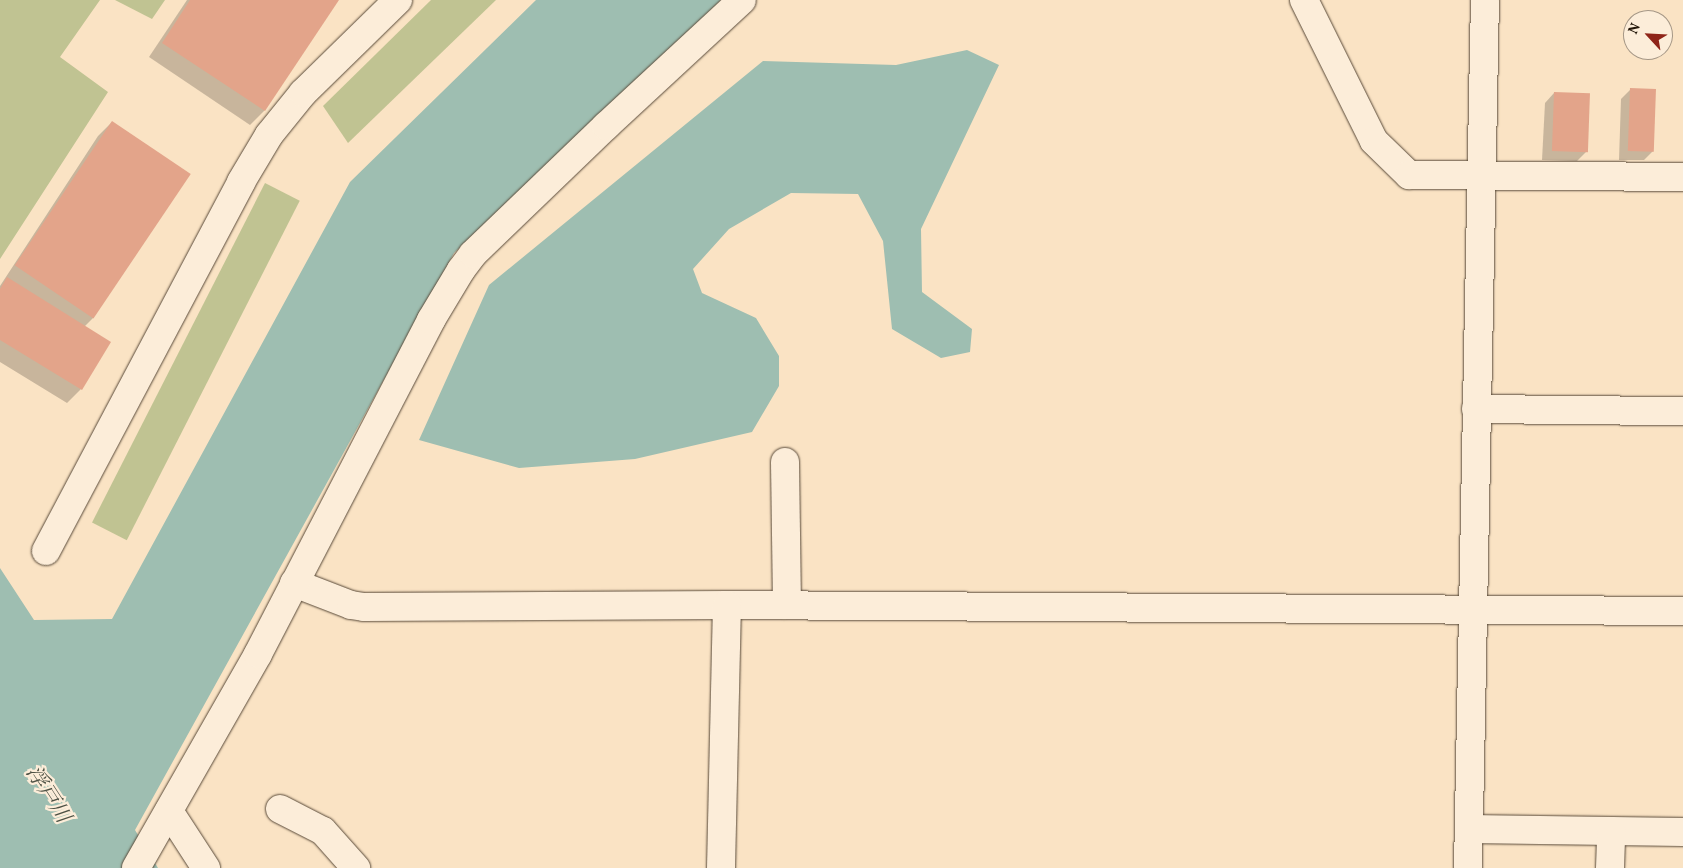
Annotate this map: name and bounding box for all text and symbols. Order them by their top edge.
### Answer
north arrow [1623,10,1673,60]
text: N [1624,20,1646,38]
water label: 浮戸川 [19,762,75,828]

